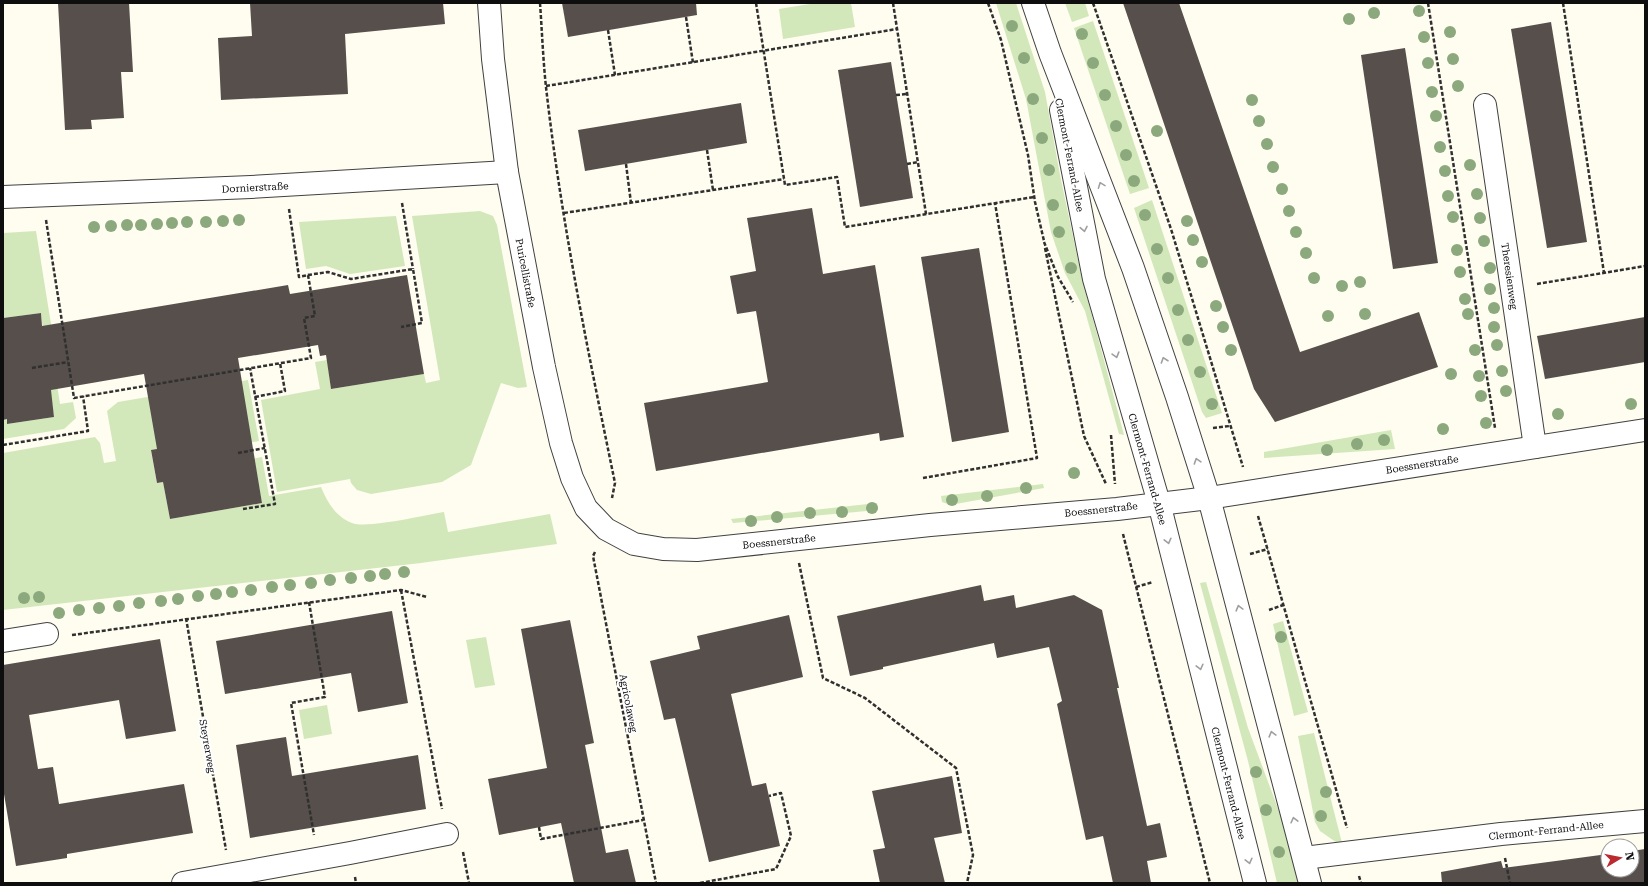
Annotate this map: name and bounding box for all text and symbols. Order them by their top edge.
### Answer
street label: Clermont-Ferrand-Allee [1053,97,1086,213]
street label: Dornierstraße [221,180,289,195]
one-way arrow [1097,182,1105,189]
one-way arrow [1080,226,1088,232]
street label: Puricellistraße [513,238,538,309]
street label: Theresienweg [1499,242,1520,310]
one-way arrow [1111,351,1120,358]
one-way arrow [1161,356,1169,363]
street label: Clermont-Ferrand-Allee [1126,412,1169,527]
street label: Boessnerstraße [1385,453,1460,476]
one-way arrow [1193,457,1202,464]
street label: Boessnerstraße [1064,500,1139,519]
street label: Boessnerstraße [742,532,817,551]
one-way arrow [1164,538,1172,544]
one-way arrow [1235,605,1244,612]
one-way arrow [1195,663,1204,670]
street label: Agricolaweg [617,673,640,734]
street label: Steyrerweg [197,718,218,774]
street label: Clermont-Ferrand-Allee [1209,726,1248,841]
one-way arrow [1268,731,1277,738]
one-way arrow [1291,817,1299,823]
street label: Clermont-Ferrand-Allee [1488,819,1605,842]
north arrow [1600,838,1640,878]
text: N [1622,851,1637,862]
one-way arrow [1244,857,1253,864]

